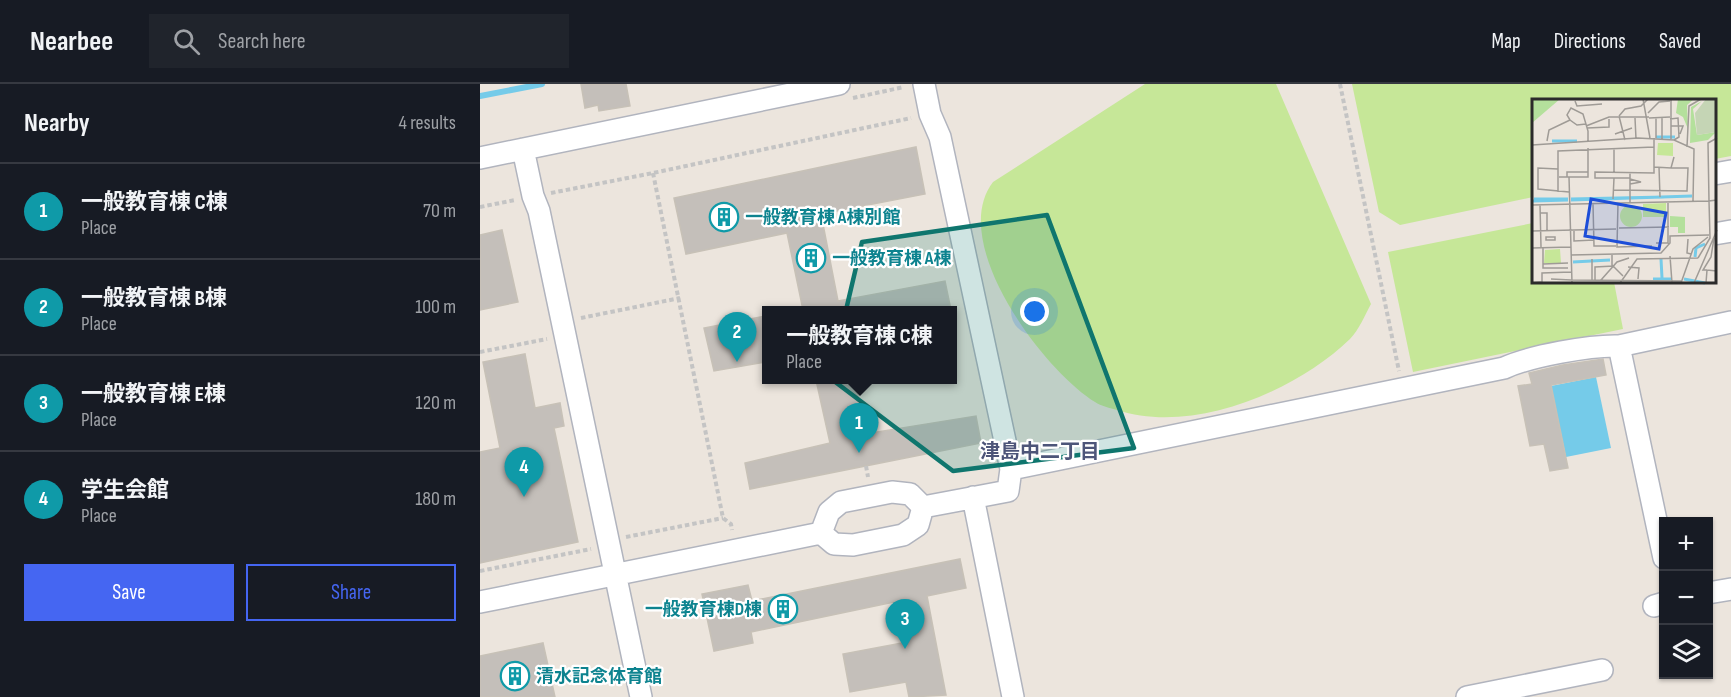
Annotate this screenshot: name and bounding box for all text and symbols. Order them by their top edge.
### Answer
search box [149,14,569,68]
text: Nearbee [30,25,113,58]
icon: search [170,25,203,58]
text: Search here [218,28,306,55]
text: Map [1491,29,1521,54]
text: Directions [1554,29,1626,54]
text: Saved [1659,29,1701,54]
inset map [1532,99,1716,284]
text: Nearby [24,108,90,139]
text: 4 results [399,111,456,135]
text: 一般教育棟 C棟 [81,189,228,216]
text: 1 [40,199,47,223]
text: 70 m [423,199,456,223]
building icon: 一般教育棟 A棟別館 [708,201,740,233]
place label: 一般教育棟 A棟別館 [745,207,900,228]
text: Place [81,216,117,240]
building icon: 一般教育棟 A棟 [795,242,827,274]
place label: 一般教育棟 A棟 [832,248,951,269]
text: 一般教育棟 B棟 [81,285,227,312]
text: 2 [39,295,48,319]
text: 100 m [415,295,456,319]
your location [1020,297,1049,326]
popup [762,306,957,384]
text: Place [81,312,117,336]
pin: 2 [718,312,756,362]
text: 一般教育棟 C棟 [786,323,933,350]
text: Place [786,350,822,374]
text: 一般教育棟 E棟 [81,381,226,408]
text: 3 [39,391,48,415]
text: 120 m [416,391,456,415]
pin: 1 [840,404,878,453]
text: Place [81,408,117,432]
district label: 津島中二丁目 [980,440,1100,464]
pin: 4 [504,448,543,497]
text: 学生会館 [81,477,169,504]
text: 4 [39,487,48,511]
text: 180 m [415,487,456,511]
text: Place [81,504,117,528]
map controls [1659,517,1713,679]
button: + [1659,517,1713,571]
button: Save [24,564,234,621]
button: Share [246,564,456,621]
button: − [1659,571,1713,625]
building icon: 一般教育棟D棟 [767,593,799,625]
place label: 一般教育棟D棟 [645,599,762,620]
pin: 3 [886,600,924,649]
button: layers [1659,625,1713,679]
building icon: 清水記念体育館 [499,660,531,692]
place label: 清水記念体育館 [536,666,662,687]

